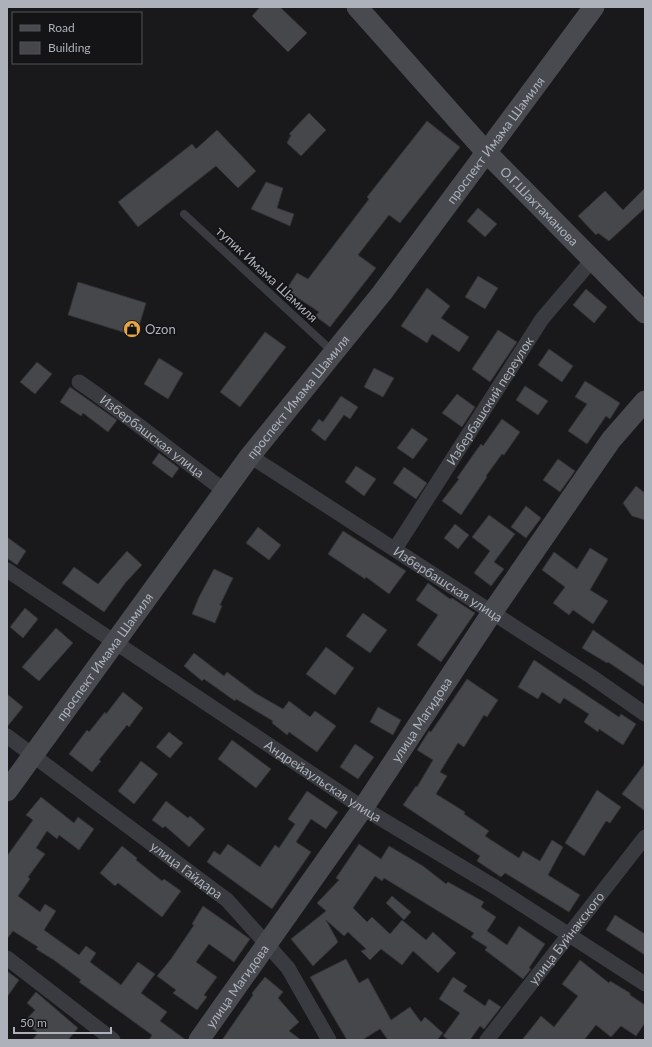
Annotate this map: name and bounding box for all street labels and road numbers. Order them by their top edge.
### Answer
street label: проспект Имама Шамиля [443,73,548,207]
street label: О.Г.Шахтаманова [497,163,582,249]
street label: тупик Имама Шамиля [213,223,321,325]
street label: проспект Имама Шамиля [243,332,353,462]
street label: Избербашский переулок [443,333,537,468]
street label: Избербашская улица [97,391,208,481]
street label: Избербашская улица [391,543,506,625]
street label: проспект Имама Шамиля [53,589,156,724]
street label: улица Магидова [388,674,455,765]
street label: Андрейаульская улица [262,737,384,825]
street label: улица Гайдара [147,838,226,902]
street label: улица Буйнакского [525,888,607,988]
street label: улица Магидова [202,941,272,1031]

